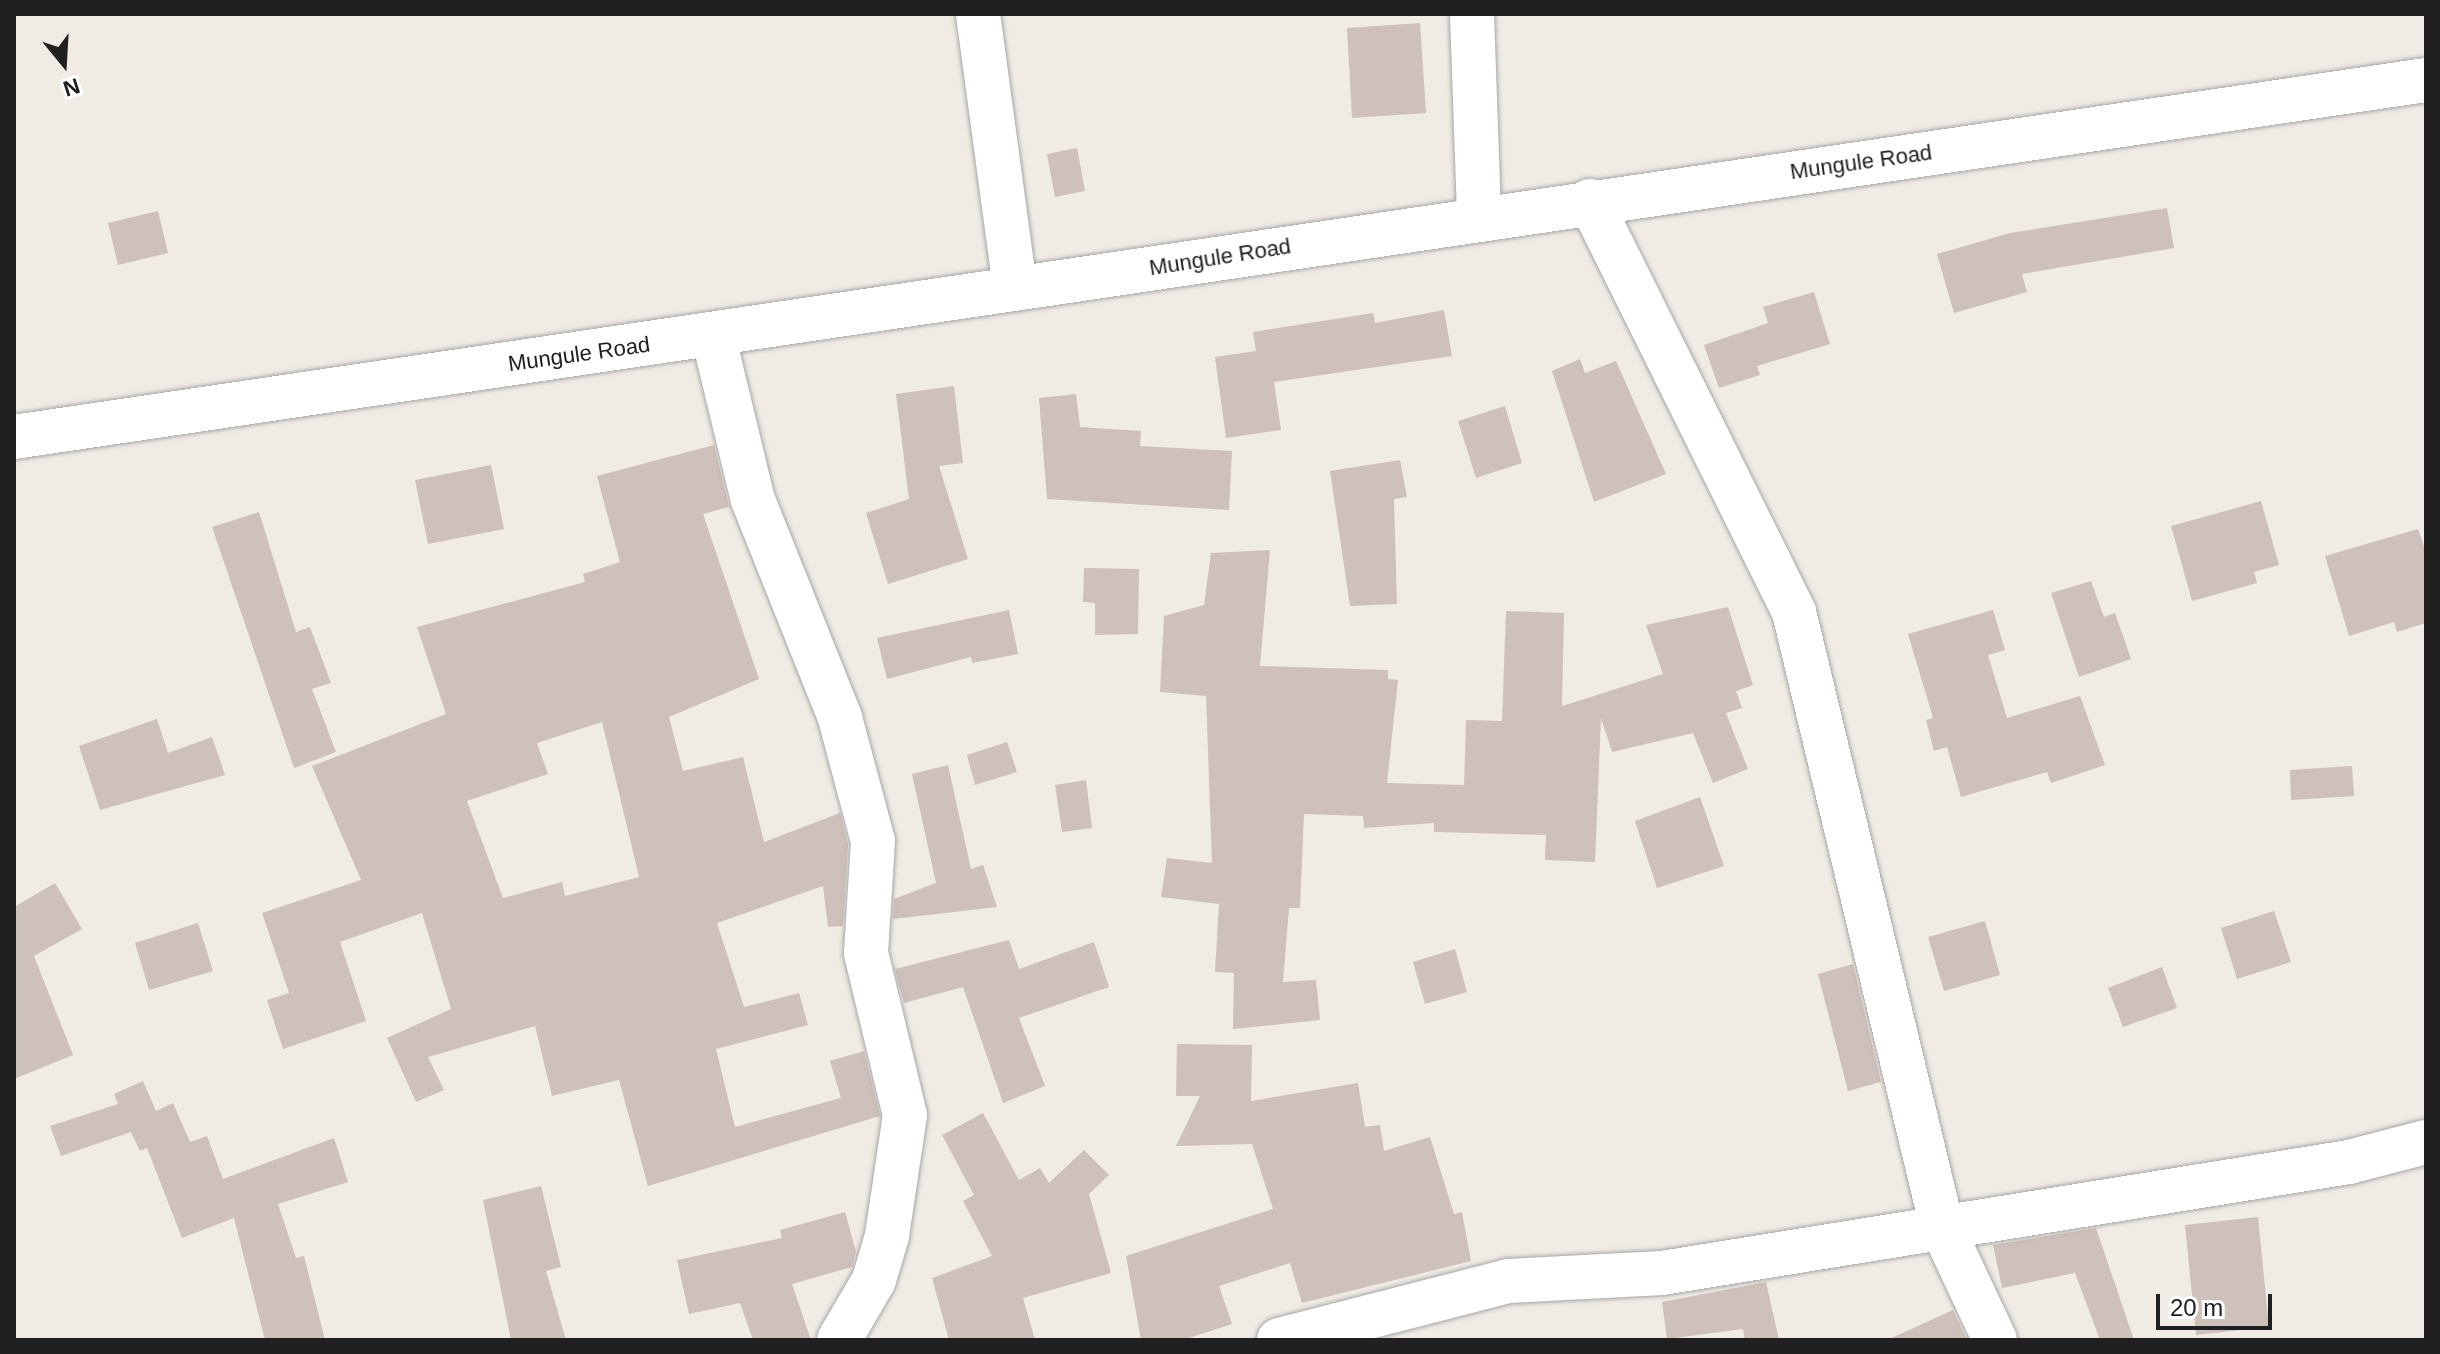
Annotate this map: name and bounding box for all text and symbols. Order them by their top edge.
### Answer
north arrow [24,24,104,104]
text: N [60,73,83,102]
street label: Mungule Road [1788,139,1934,185]
street label: Mungule Road [1147,233,1293,281]
street label: Mungule Road [506,331,652,377]
scale bar [2160,1278,2276,1328]
text: 20 m [2170,1294,2223,1321]

